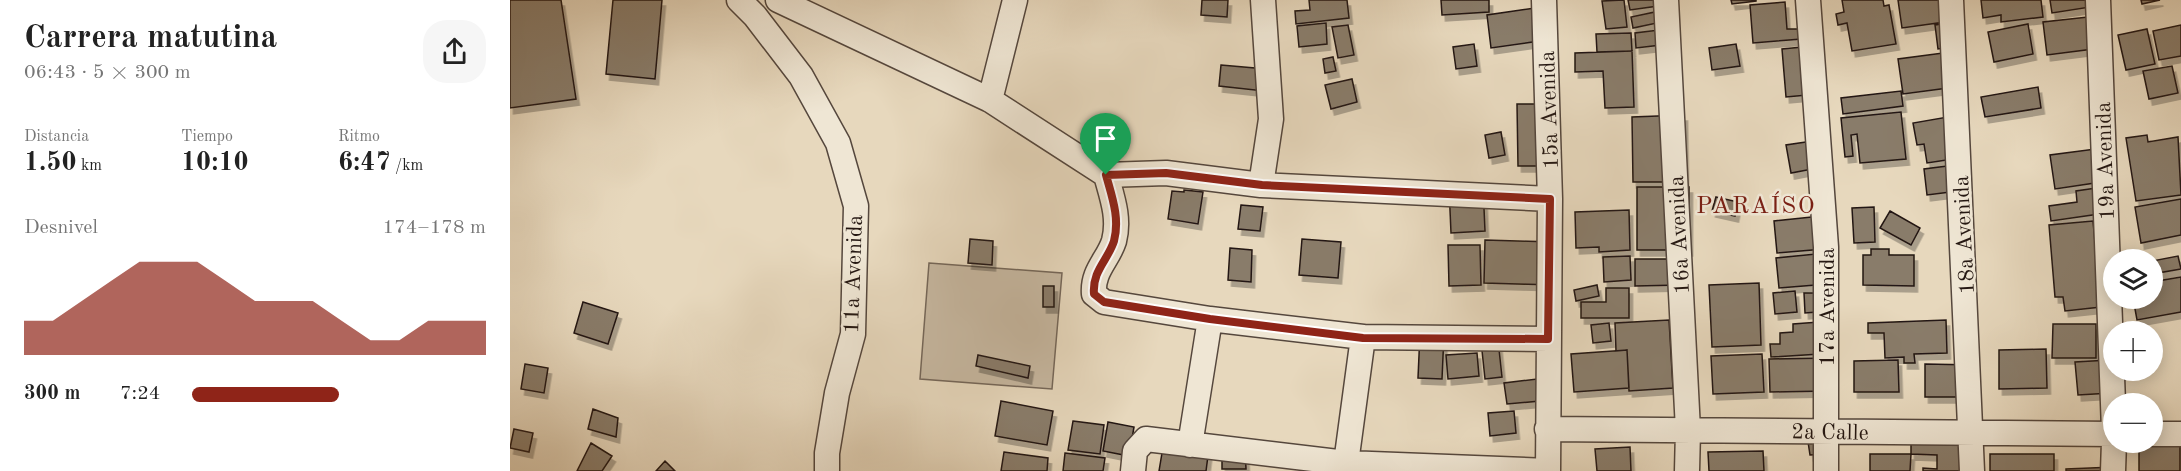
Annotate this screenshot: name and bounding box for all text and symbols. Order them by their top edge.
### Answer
button: share [423,20,486,83]
text: Carrera matutina [24,22,277,55]
street label: 15a Avenida [1537,50,1563,170]
text: 06:43 · 5 × 300 m [24,63,191,83]
street label: 19a Avenida [2093,101,2119,221]
pin [1080,113,1131,175]
icon: arrive [1089,122,1122,155]
text: Distancia [24,129,89,145]
text: Tiempo [181,129,233,145]
text: Ritmo [338,129,380,145]
text: 1.50 [24,150,77,176]
text: 10:10 [181,150,249,176]
text: 6:47 [338,150,391,176]
text: km [77,158,102,174]
text: /km [391,158,423,174]
street label: 16a Avenida [1666,175,1694,295]
street label: 18a Avenida [1951,175,1979,295]
district label: PARAÍSO [1696,191,1816,219]
street label: 11a Avenida [841,214,867,334]
text: Desnivel [24,218,98,238]
text: 174–178 m [383,218,486,238]
street label: 17a Avenida [1817,247,1839,366]
map controls [2103,249,2163,453]
button: layers [2103,249,2163,309]
button: + [2103,321,2163,381]
text: 300 m [24,384,80,404]
text: 7:24 [120,384,160,404]
button: − [2103,393,2163,453]
street label: 2a Calle [1791,421,1869,445]

